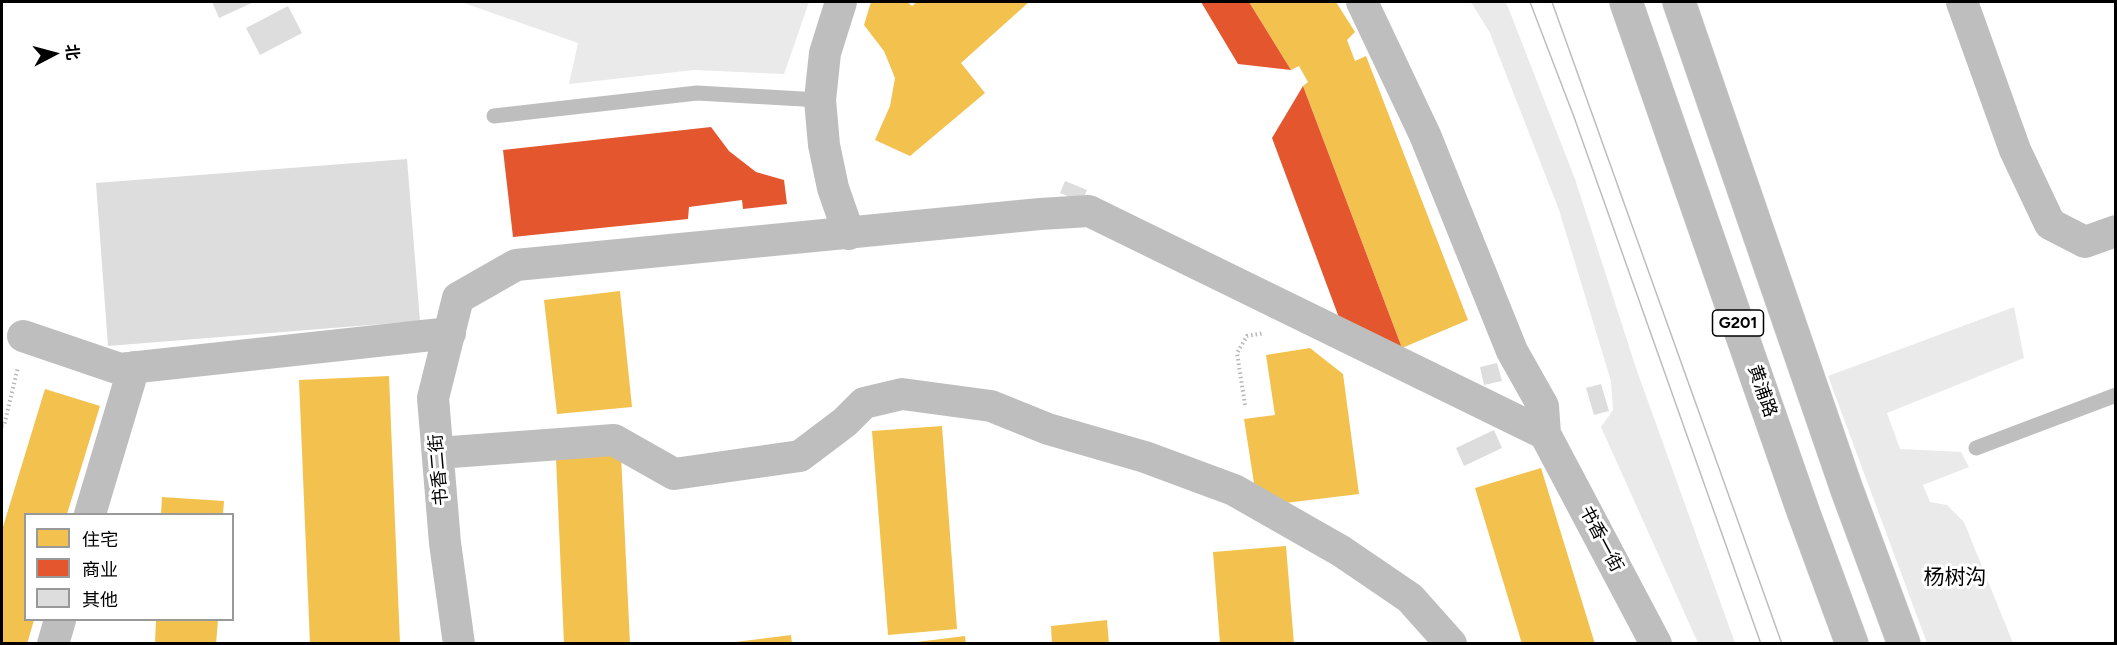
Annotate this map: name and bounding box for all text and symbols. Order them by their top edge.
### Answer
north arrow [24,24,84,84]
text: 北 [62,43,83,61]
road number: G201 [1712,310,1764,336]
street label: 黄浦路 [1743,362,1781,420]
street label: 书香二街 [425,433,453,507]
street label: 书香一街 [1575,502,1627,576]
legend [24,513,234,621]
text: 住宅 [82,529,118,551]
text: 商业 [82,559,118,581]
district label: 杨树沟 [1924,565,1986,591]
text: 其他 [82,589,118,611]

